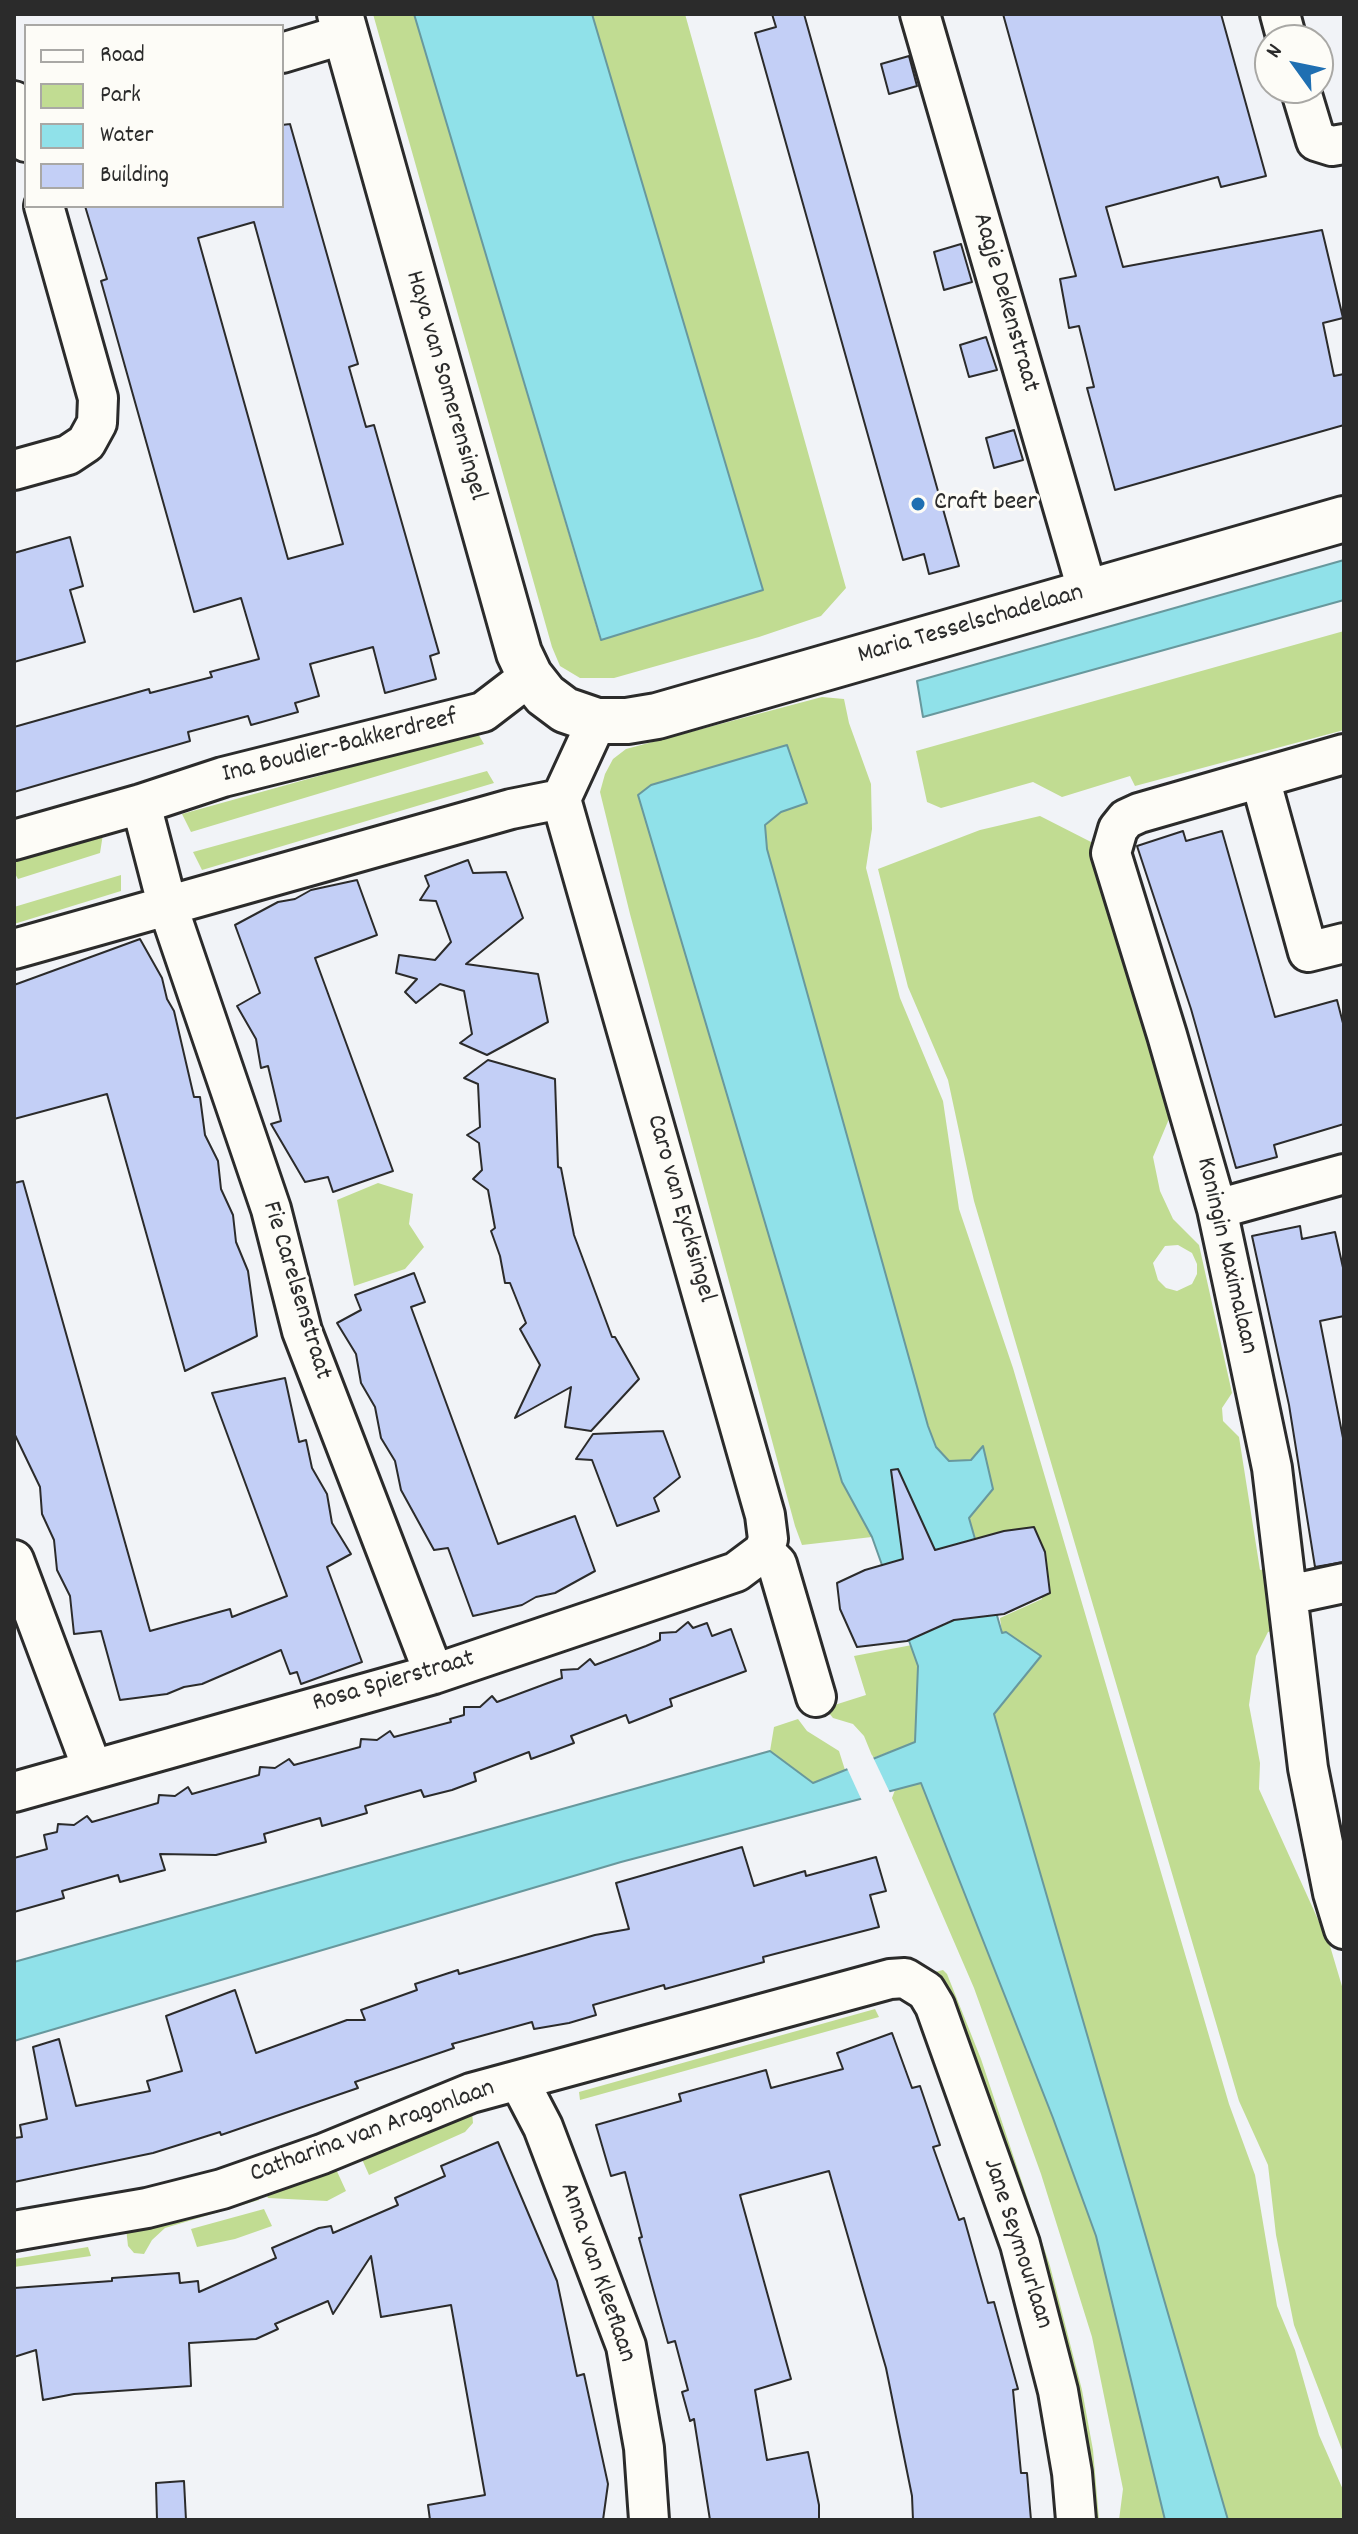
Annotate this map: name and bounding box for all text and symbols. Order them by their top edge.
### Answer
legend [24,24,284,208]
north arrow [1254,24,1334,104]
text: Road [100,39,145,73]
text: N [1259,39,1291,65]
text: Park [100,79,141,113]
text: Water [100,119,153,153]
text: Building [100,159,169,193]
street label: Aagje Dekenstraat [963,210,1045,396]
street label: Haya van Somerensingel [396,268,492,504]
place label: Craft beer [934,488,1037,520]
marker: Craft beer [909,495,927,513]
street label: Maria Tesselschadelaan [855,579,1087,673]
street label: Ina Boudier-Bakkerdreef [219,704,461,792]
street label: Caro van Eycksingel [637,1112,721,1306]
street label: Koningin Maximalaan [1187,1155,1263,1357]
street label: Fie Carelsenstraat [253,1198,337,1384]
street label: Rosa Spierstraat [310,1645,478,1721]
street label: Catharina van Aragonlaan [246,2074,500,2192]
street label: Jane Seymourlaan [974,2155,1058,2333]
street label: Anna van Kleeflaan [551,2179,641,2367]

